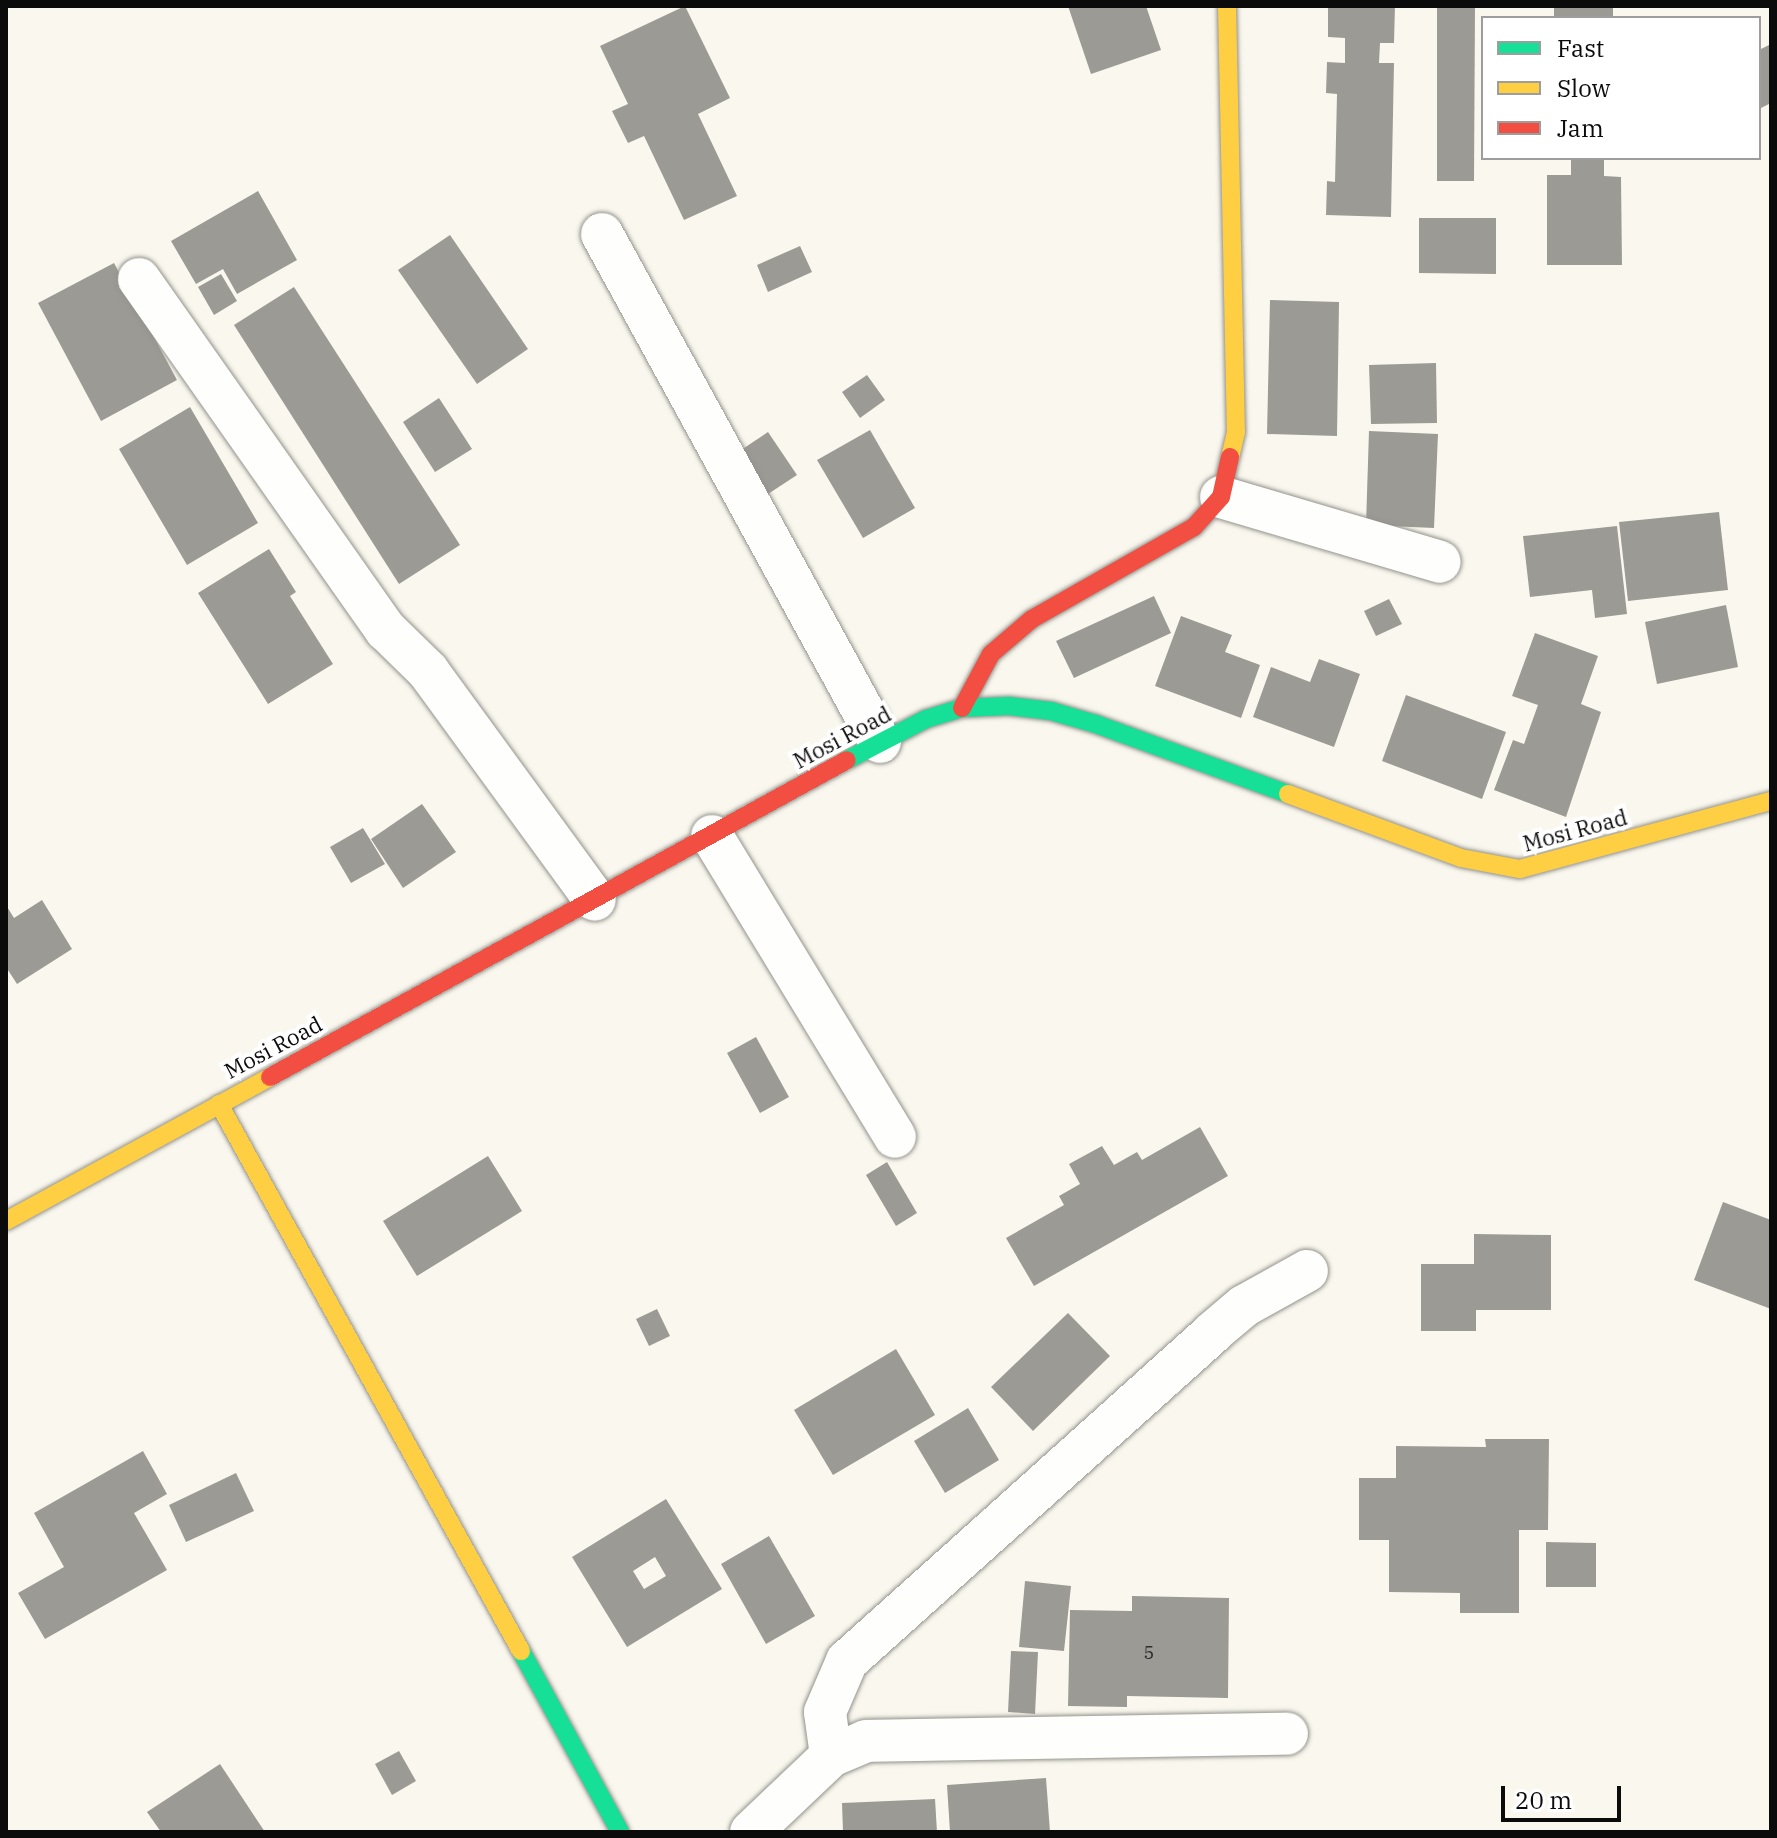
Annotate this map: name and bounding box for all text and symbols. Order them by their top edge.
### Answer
legend [1481,16,1761,160]
text: Fast [1557,32,1604,64]
text: Slow [1557,72,1610,104]
text: Jam [1557,112,1604,144]
street label: Mosi Road [789,700,895,774]
street label: Mosi Road [1520,803,1630,857]
street label: Mosi Road [220,1010,326,1084]
house number: 5 [1144,1642,1154,1664]
scale bar [1505,1770,1625,1820]
text: 20 m [1515,1784,1572,1816]

